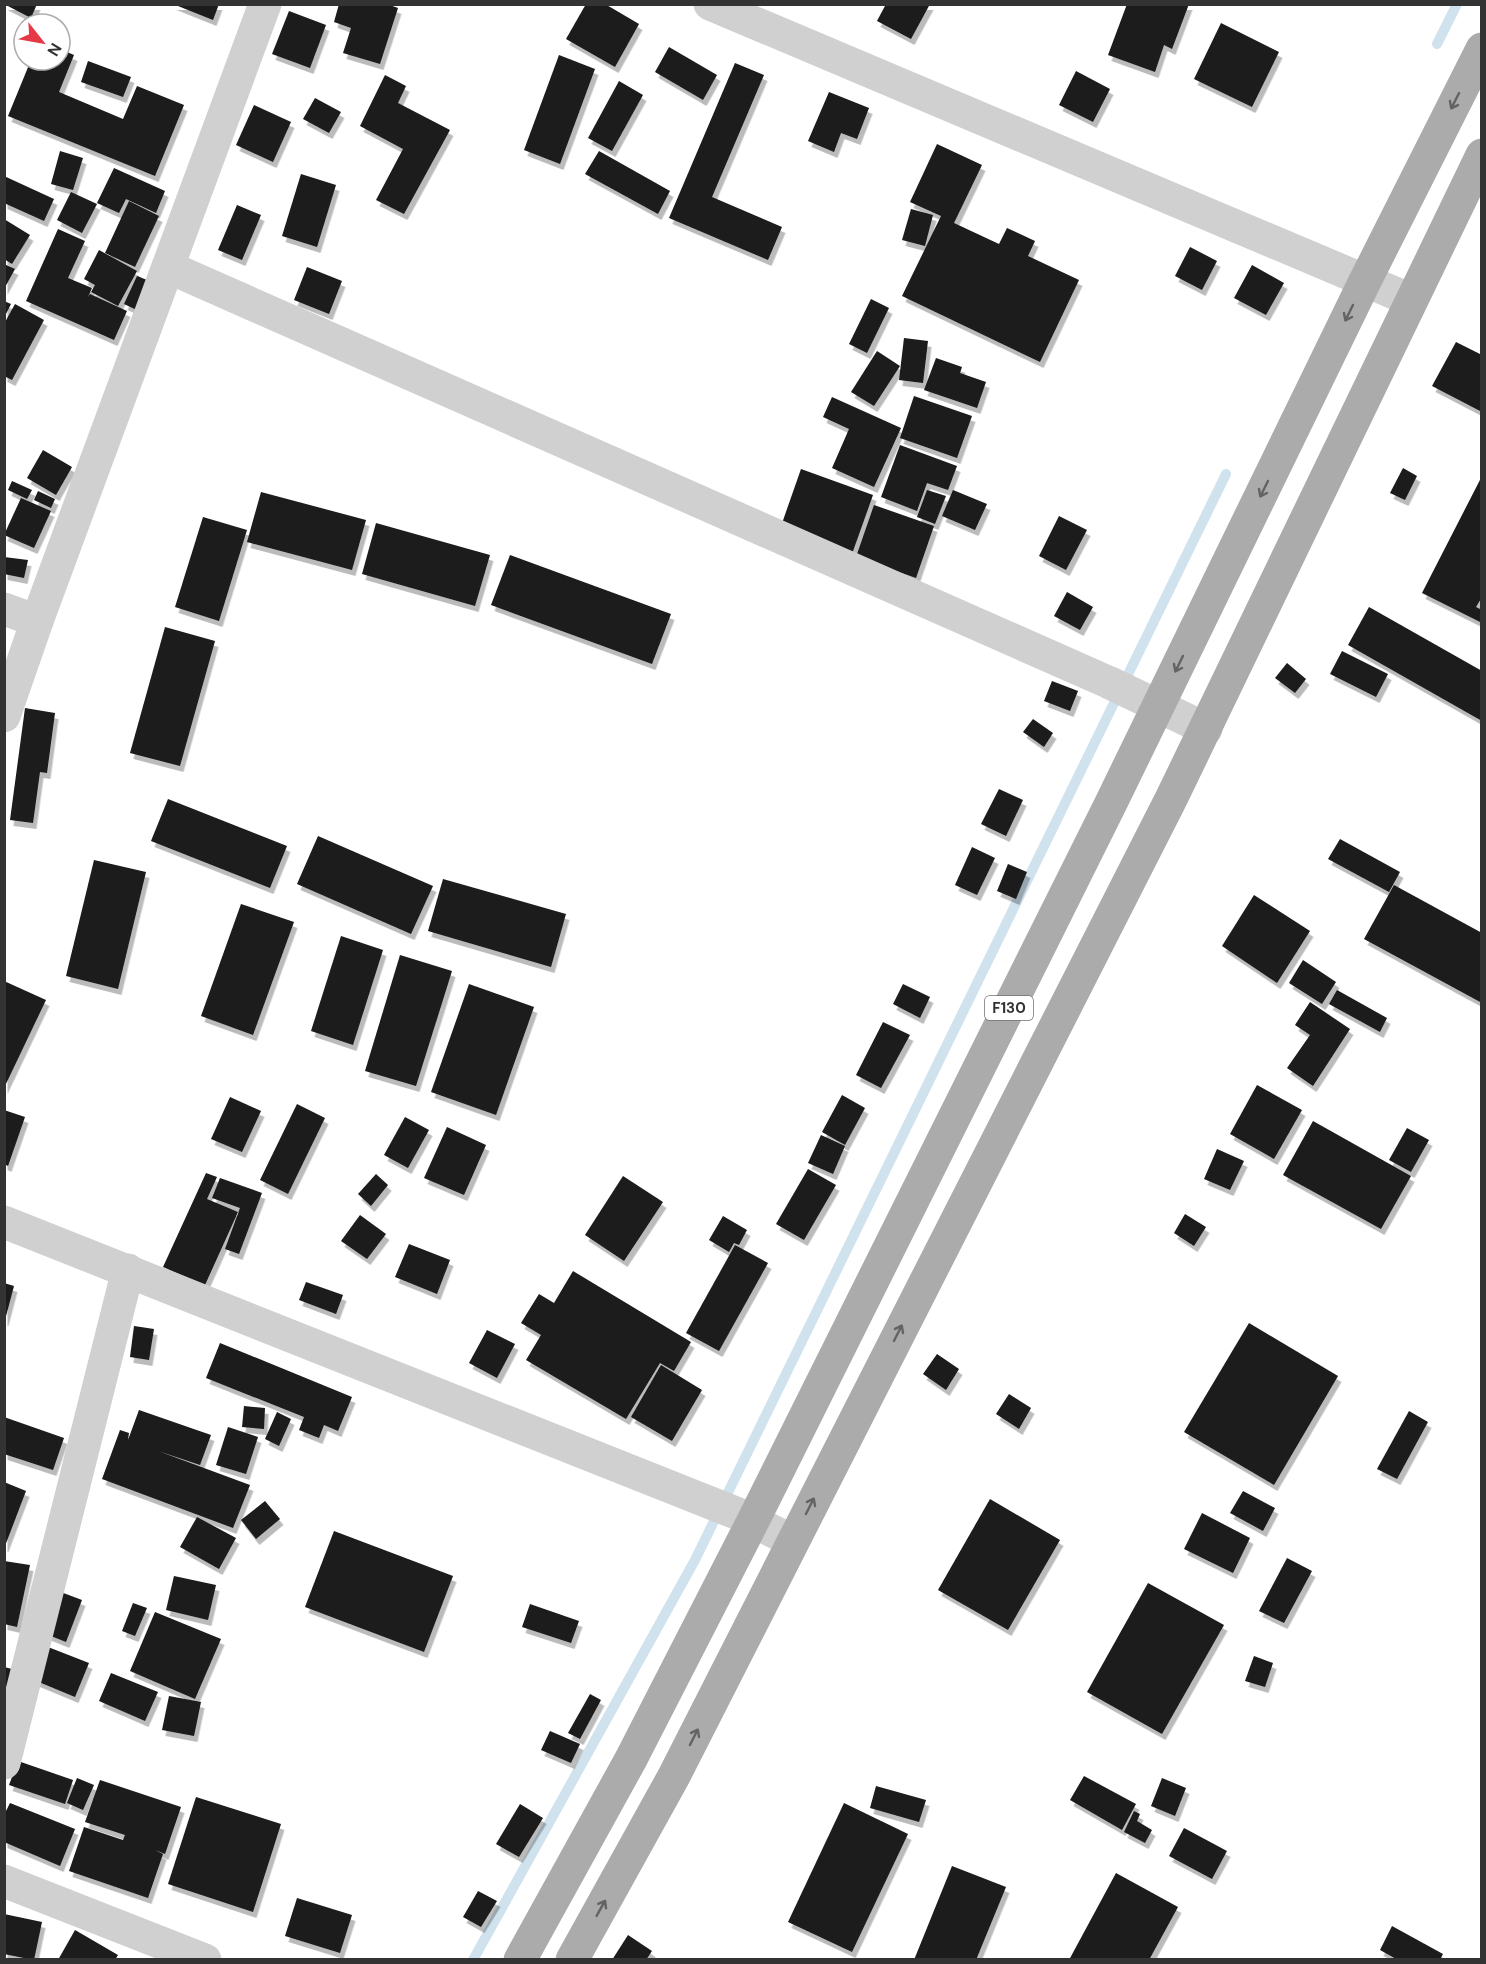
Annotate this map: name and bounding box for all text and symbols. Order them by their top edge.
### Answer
north arrow [12,12,72,72]
text: N [42,39,66,60]
one-way arrow [1449,92,1461,110]
one-way arrow [1343,304,1355,322]
one-way arrow [1258,479,1270,497]
one-way arrow [1173,655,1185,673]
road number: F130 [985,996,1033,1020]
one-way arrow [893,1324,905,1342]
one-way arrow [804,1498,816,1516]
one-way arrow [688,1728,700,1746]
one-way arrow [595,1900,607,1917]

